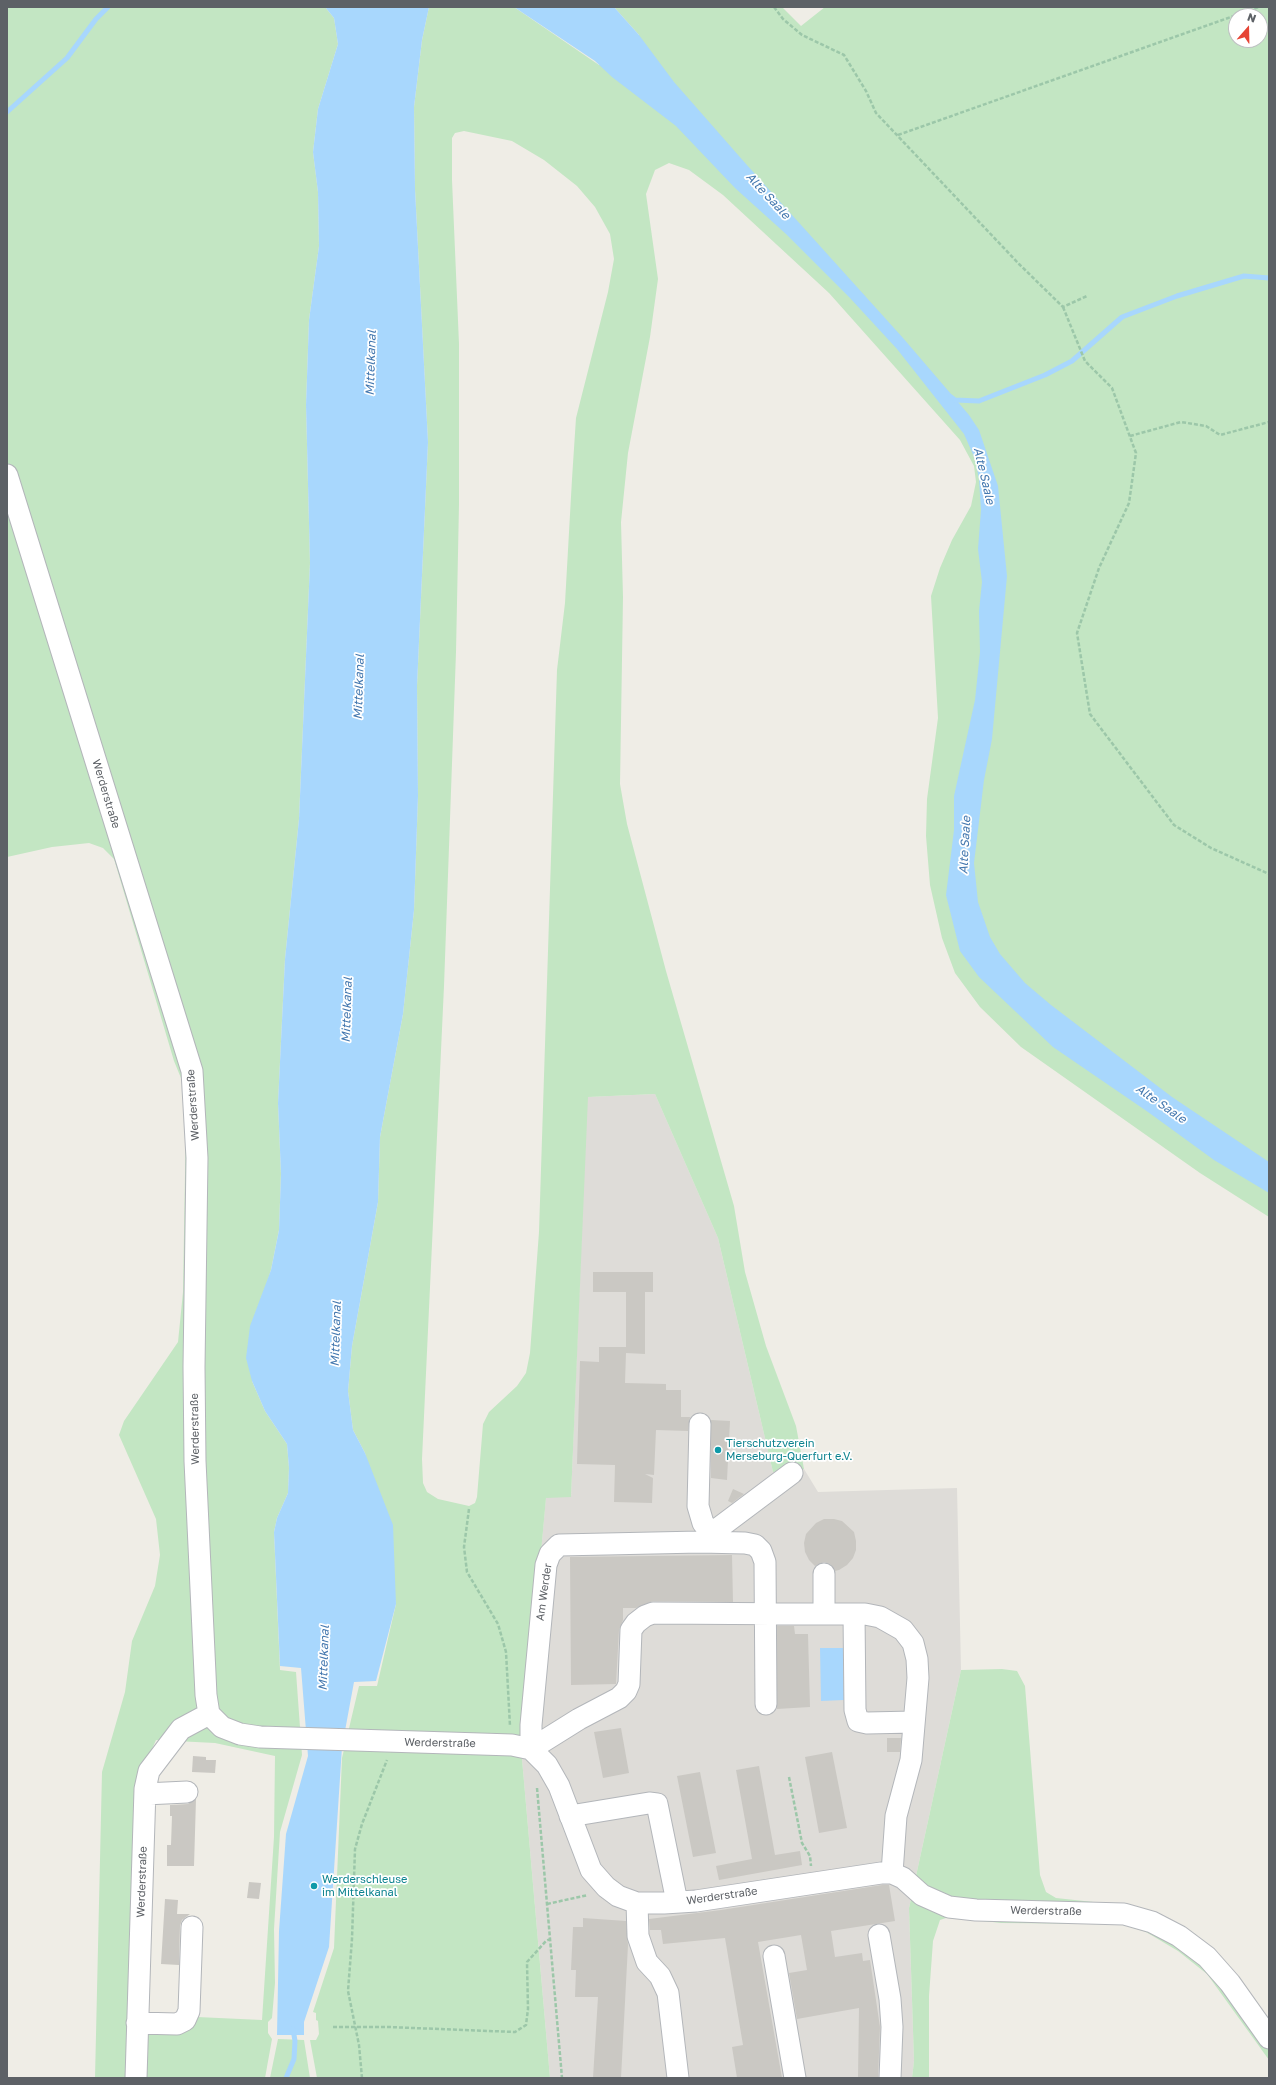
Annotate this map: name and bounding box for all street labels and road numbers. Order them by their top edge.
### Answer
street label: Werderstraße [89,758,123,830]
street label: Werderstraße [184,1069,202,1141]
street label: Werderstraße [188,1393,202,1465]
street label: Am Werder [533,1562,555,1622]
street label: Werderstraße [404,1736,476,1750]
street label: Werderstraße [134,1846,150,1918]
street label: Werderstraße [686,1884,758,1908]
street label: Werderstraße [1010,1904,1082,1918]

